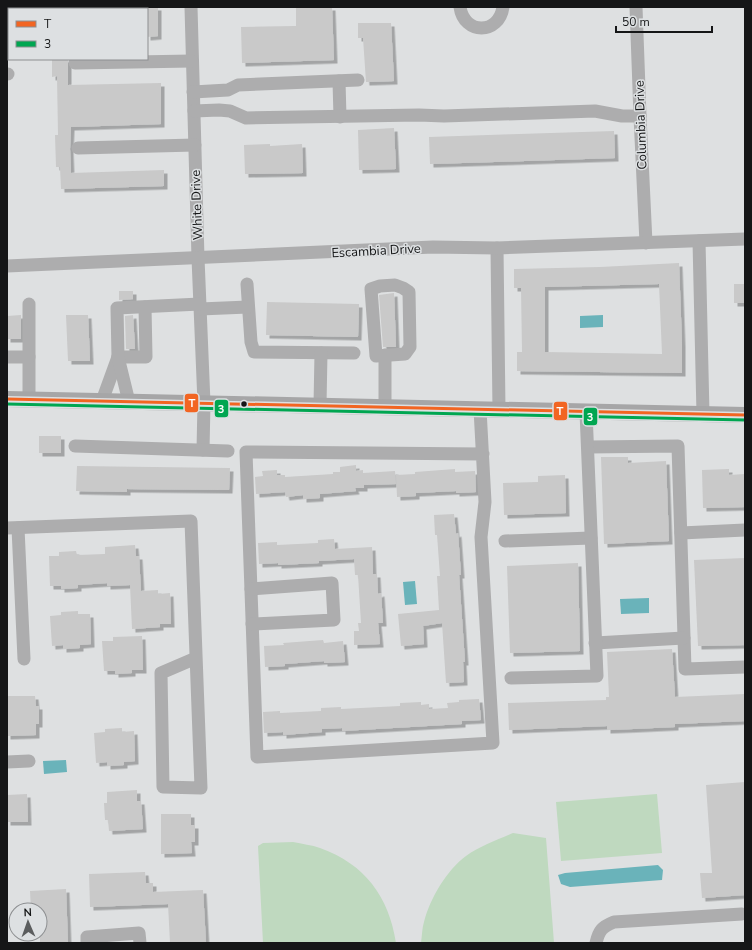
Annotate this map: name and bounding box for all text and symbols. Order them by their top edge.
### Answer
legend [8,8,148,60]
scale bar [616,8,712,34]
text: 50 m [622,14,650,30]
text: T [44,16,52,32]
text: 3 [44,36,51,52]
street label: Columbia Drive [630,80,652,170]
street label: White Drive [187,169,207,240]
street label: Escambia Drive [331,240,421,262]
line badge: T [184,393,199,413]
text: T [189,396,196,411]
line badge: 3 [214,399,229,418]
unlabelled marker [239,399,249,409]
line badge: T [553,401,568,421]
text: 3 [218,402,224,417]
text: T [557,404,564,419]
line badge: 3 [583,407,598,426]
text: 3 [587,410,593,425]
north arrow [8,902,48,942]
text: N [23,905,32,920]

